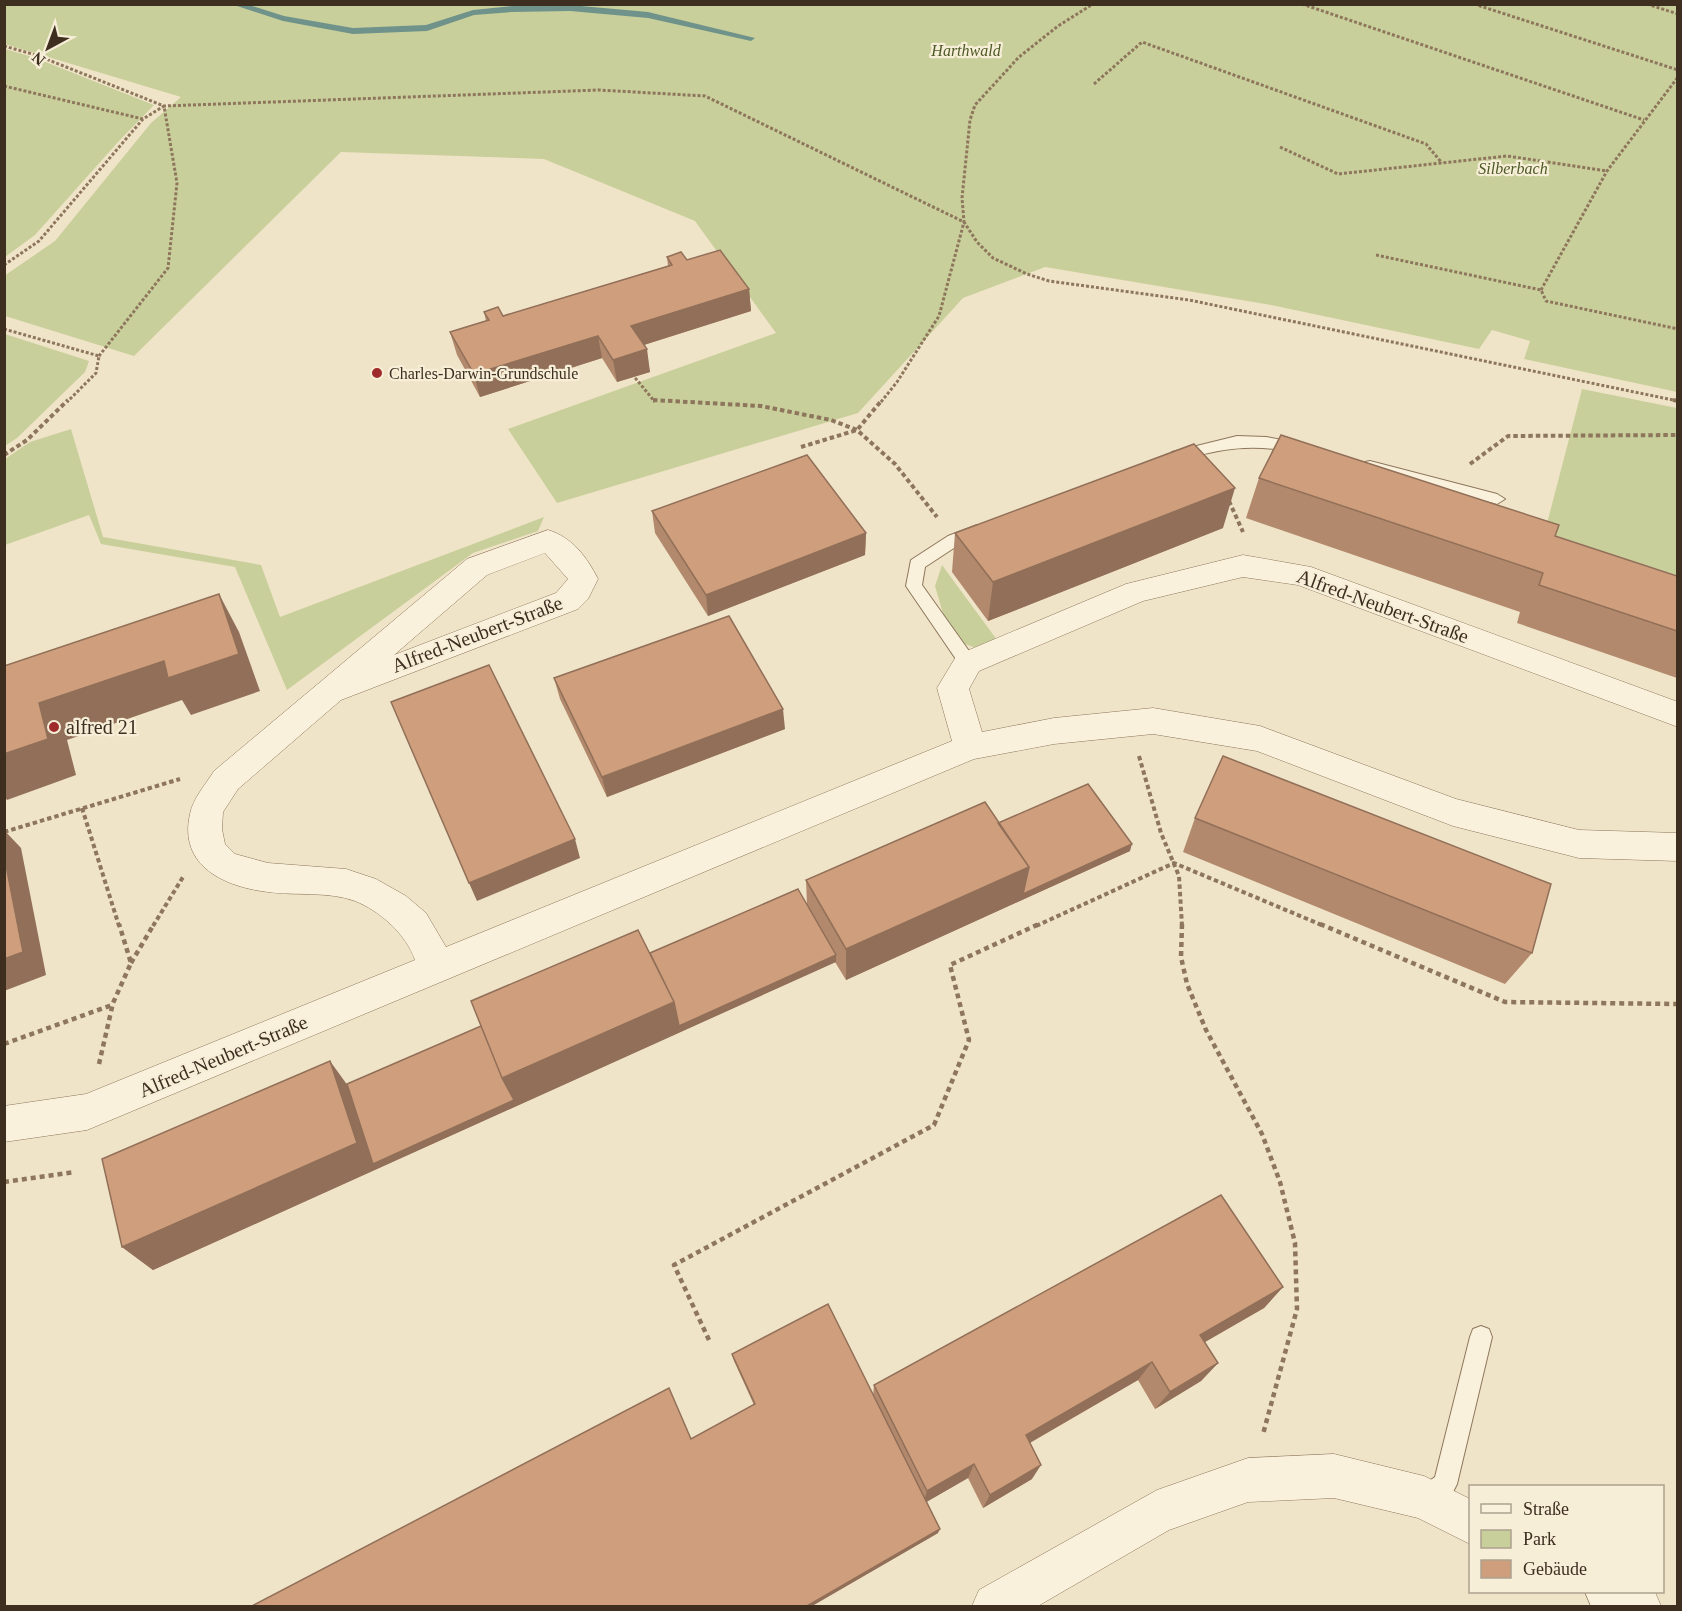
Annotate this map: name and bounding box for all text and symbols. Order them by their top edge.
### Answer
north arrow [18,18,78,78]
park label: Harthwald [930,42,1002,59]
text: N [28,48,48,69]
park label: Silberbach [1478,160,1548,177]
place label: Charles-Darwin-Grundschule [389,365,578,382]
marker: Charles-Darwin-Grundschule [370,366,384,380]
street label: Alfred-Neubert-Straße [1294,565,1472,647]
street label: Alfred-Neubert-Straße [389,591,566,677]
place label: alfred 21 [66,716,138,738]
marker: alfred 21 [47,720,61,734]
street label: Alfred-Neubert-Straße [135,1010,311,1101]
legend [1469,1485,1664,1593]
text: Straße [1523,1499,1569,1519]
text: Park [1523,1529,1556,1549]
text: Gebäude [1523,1559,1587,1579]

